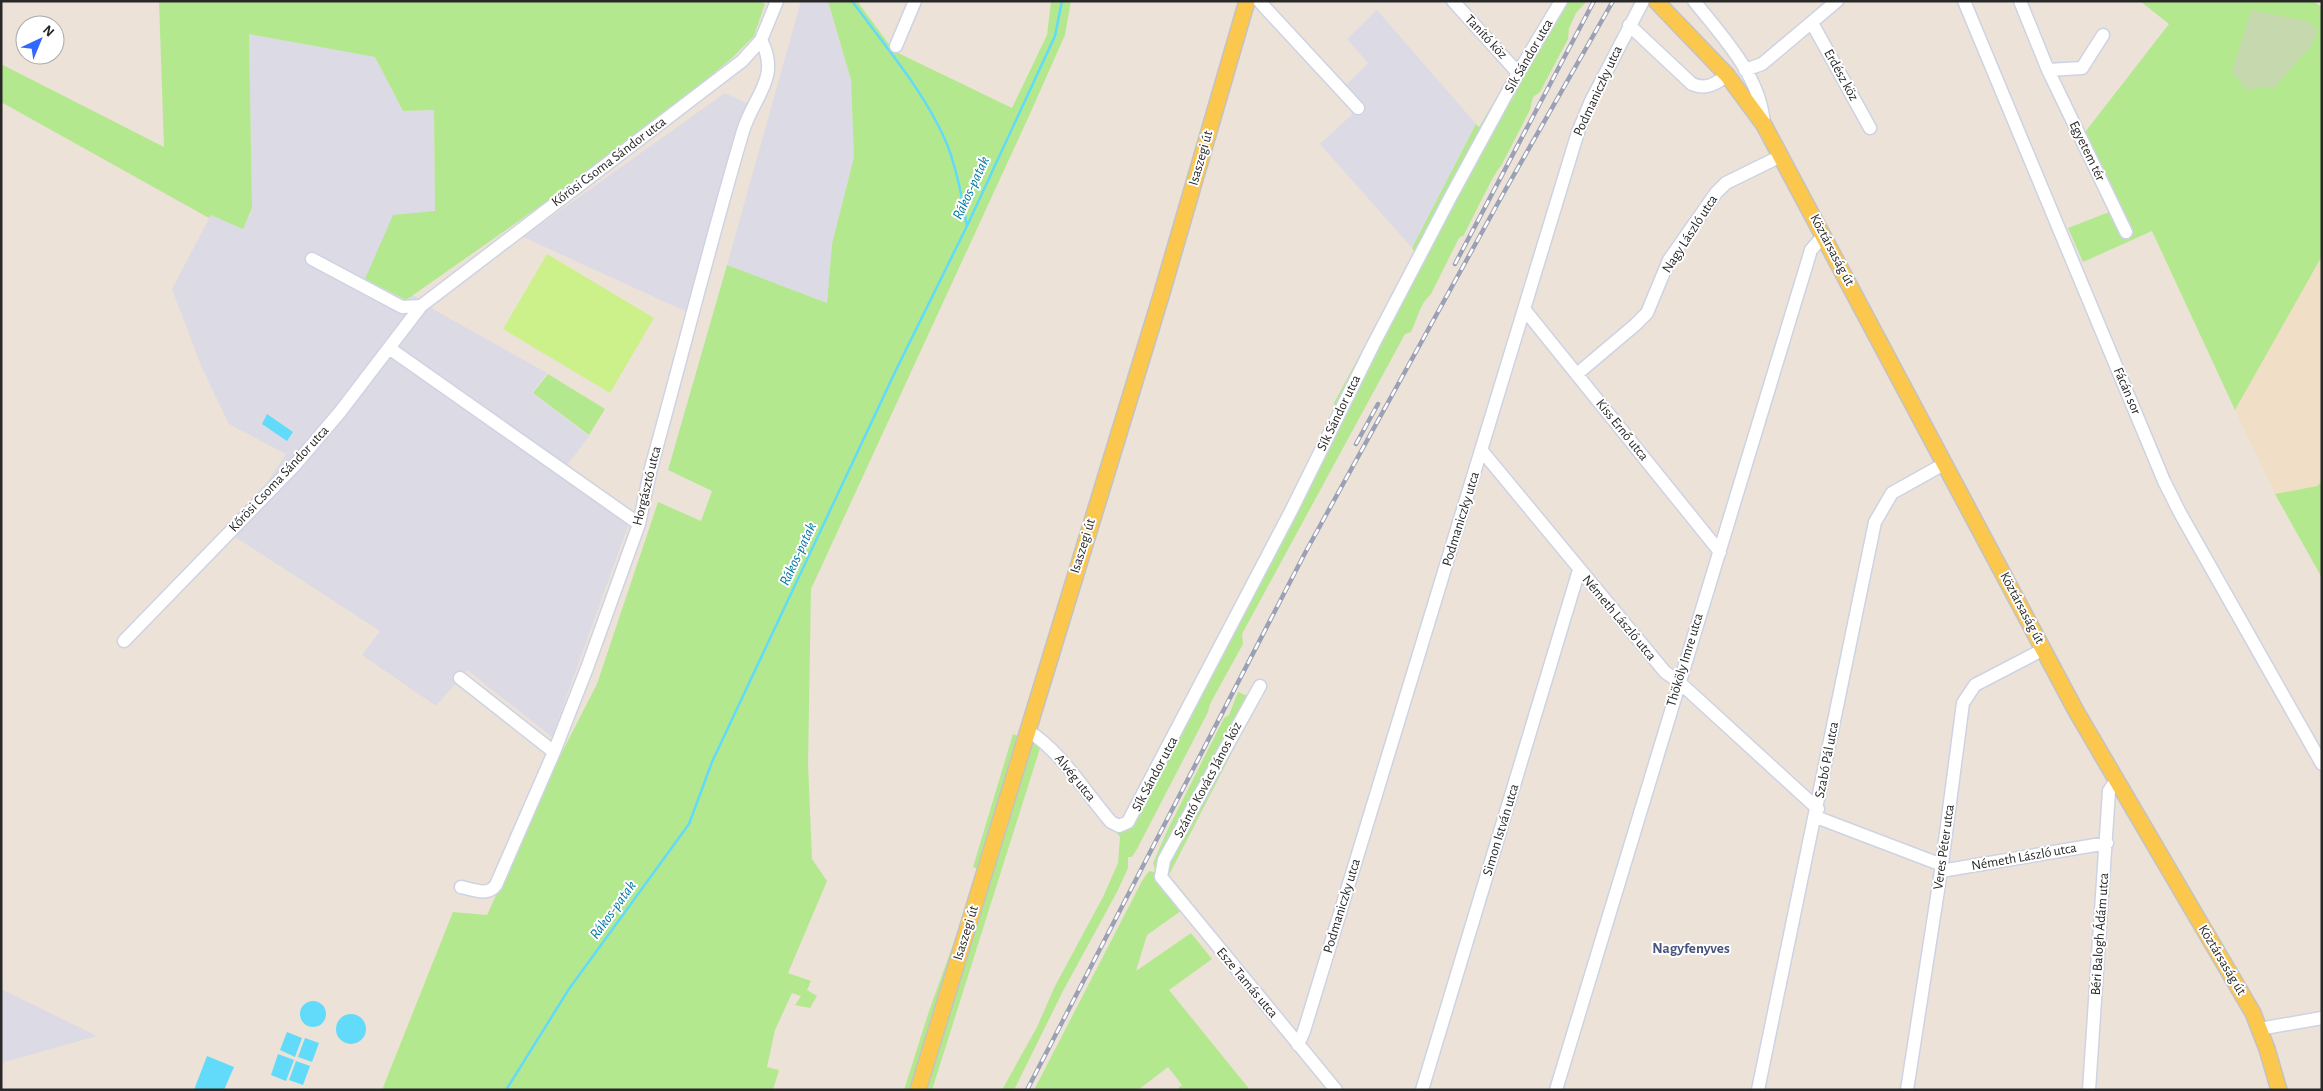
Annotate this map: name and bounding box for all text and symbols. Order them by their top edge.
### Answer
street label: Tanító köz [1462,12,1510,62]
north arrow [15,15,65,65]
street label: Sík Sándor utca [1502,16,1556,95]
text: N [40,23,57,40]
street label: Podmaniczky utca [1571,43,1625,138]
street label: Erdész köz [1821,47,1861,103]
street label: Kőrösi Csoma Sándor utca [549,114,669,210]
street label: Egyetem tér [2067,119,2108,184]
street label: Isaszegi út [1187,128,1216,187]
water label: Rákos-patak [950,154,992,222]
street label: Nagy László utca [1660,192,1721,276]
street label: Köztársaság út [1807,212,1857,289]
street label: Fácán sor [2111,365,2143,417]
street label: Sík Sándor utca [1315,372,1364,453]
street label: Kiss Ernő utca [1593,397,1651,464]
street label: Kőrösi Csoma Sándor utca [226,423,332,535]
street label: Horgásztó utca [630,444,664,527]
street label: Podmaniczky utca [1440,470,1482,568]
street label: Isaszegi út [1068,517,1098,575]
water label: Rákos-patak [777,520,819,588]
street label: Köztársaság út [1997,570,2047,647]
street label: Németh László utca [1579,573,1659,664]
street label: Thököly Imre utca [1664,611,1706,708]
street label: Szántó Kovács János köz [1172,720,1245,840]
street label: Szabó Pál utca [1813,720,1841,799]
street label: Sík Sándor utca [1129,734,1181,814]
street label: Alvég utca [1052,752,1098,805]
street label: Simon István utca [1480,782,1522,878]
street label: Veres Péter utca [1931,803,1957,891]
street label: Németh László utca [1970,841,2078,873]
street label: Podmaniczky utca [1321,857,1363,955]
street label: Béri Balogh Ádám utca [2086,872,2111,996]
water label: Rákos-patak [587,878,639,942]
street label: Isaszegi út [951,904,981,962]
street label: Köztársaság út [2196,922,2249,998]
district label: Nagyfenyves [1652,941,1730,956]
street label: Esze Tamás utca [1214,945,1281,1021]

